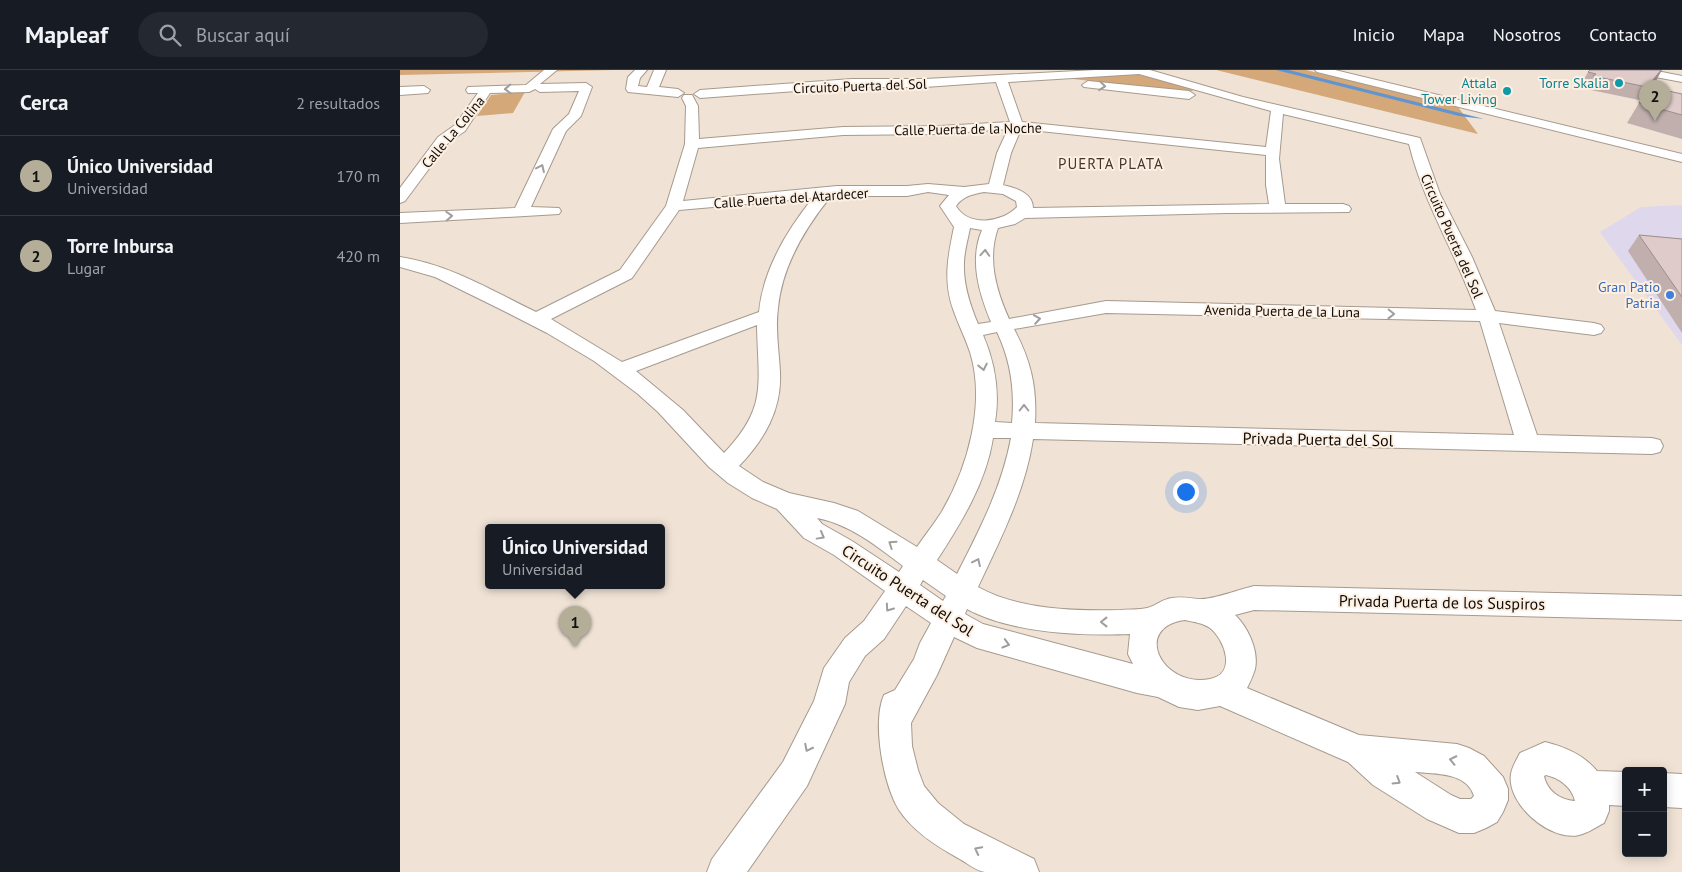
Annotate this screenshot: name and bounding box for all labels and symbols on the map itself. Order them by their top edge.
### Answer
place label: Attala Tower Living [1421,74,1497,108]
place label: Torre Skalia [1539,74,1609,92]
street label: Circuito Puerta del Sol [793,75,927,97]
marker: Torre Skalia [1613,77,1625,89]
one-way arrow [1099,80,1107,91]
pin: 2 [1639,80,1671,121]
one-way arrow [504,84,512,94]
marker: Attala Tower Living [1501,85,1513,97]
street label: Calle La Colina [418,92,488,172]
street label: Calle Puerta de la Noche [894,119,1042,139]
district label: PUERTA PLATA [1058,154,1164,173]
one-way arrow [535,164,546,173]
street label: Circuito Puerta del Sol [1417,171,1487,301]
street label: Calle Puerta del Atardecer [713,184,869,212]
one-way arrow [445,210,453,221]
one-way arrow [979,249,990,257]
place label: Gran Patio Patria [1598,278,1660,312]
marker: Gran Patio Patria [1664,289,1676,301]
street label: Avenida Puerta de la Luna [1204,301,1360,321]
one-way arrow [1387,309,1395,319]
one-way arrow [1032,314,1041,324]
one-way arrow [977,362,988,371]
one-way arrow [1019,404,1029,412]
street label: Privada Puerta del Sol [1242,428,1394,450]
your location [1173,479,1199,505]
one-way arrow [816,530,825,540]
street label: Circuito Puerta del Sol [838,540,978,640]
one-way arrow [889,541,898,550]
one-way arrow [971,558,981,567]
street label: Privada Puerta de los Suspiros [1339,590,1545,614]
one-way arrow [886,602,895,612]
pin: 1 [559,606,591,647]
one-way arrow [1100,617,1108,627]
one-way arrow [1001,638,1009,648]
one-way arrow [804,743,814,752]
one-way arrow [1449,756,1458,766]
one-way arrow [1392,775,1401,784]
one-way arrow [974,846,983,856]

